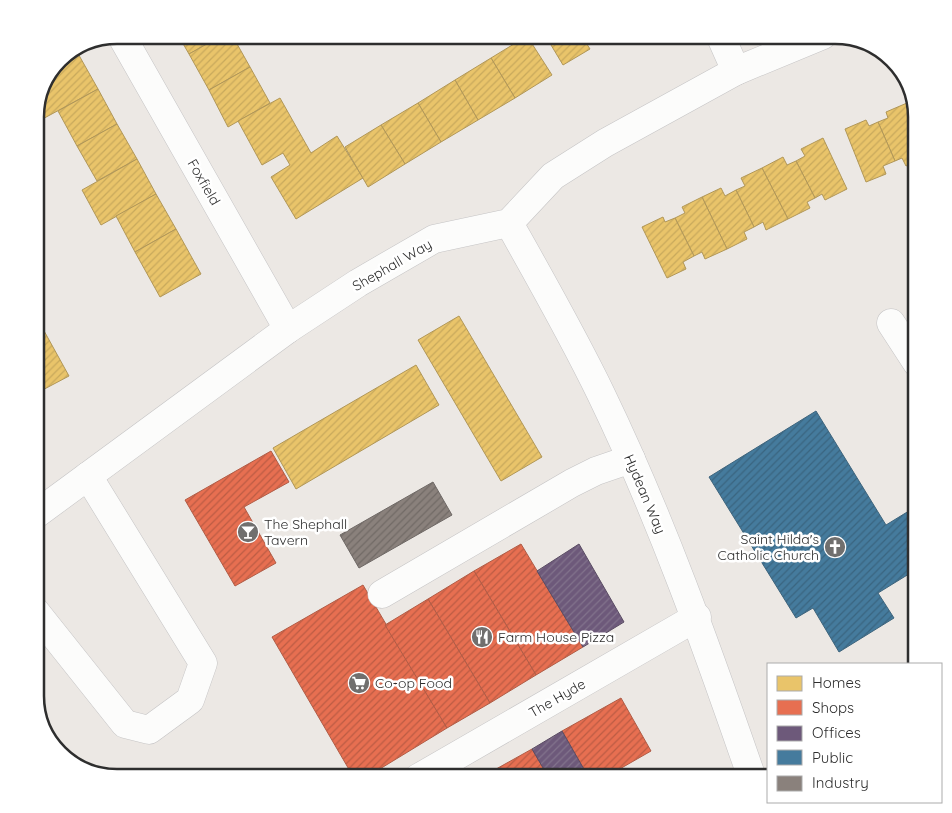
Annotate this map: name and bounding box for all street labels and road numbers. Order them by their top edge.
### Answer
street label: Foxfield [184,156,224,208]
street label: Shephall Way [349,235,435,295]
street label: Hydean Way [620,452,670,536]
street label: The Hyde [525,675,589,721]

